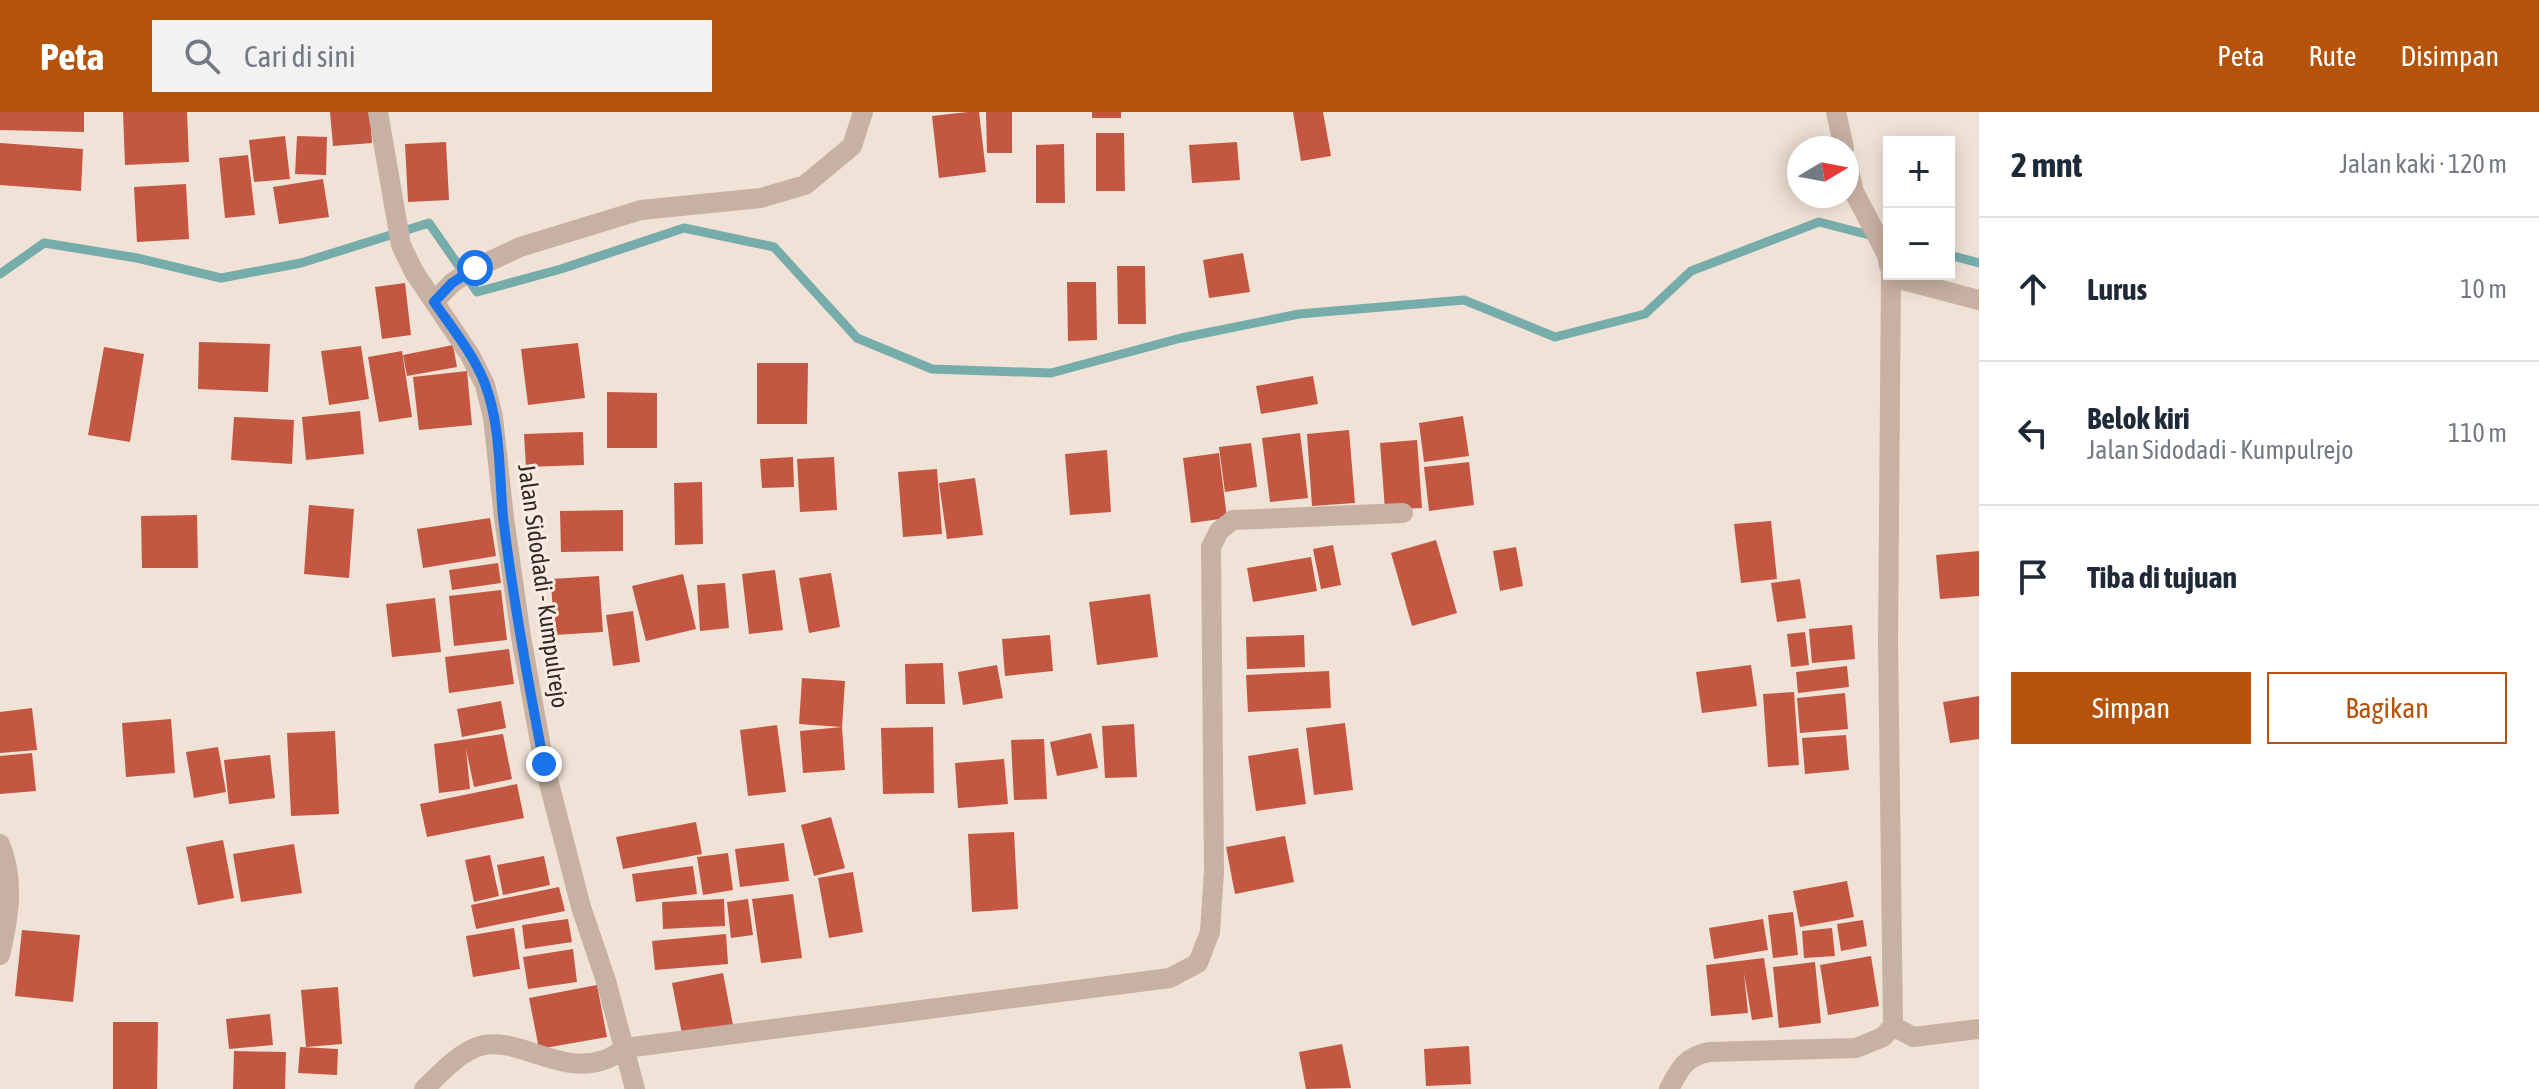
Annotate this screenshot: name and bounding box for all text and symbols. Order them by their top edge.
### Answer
search box [152,20,712,92]
icon: search [180,34,224,78]
text: Peta [40,35,104,78]
text: Cari di sini [244,39,356,73]
text: Peta [2217,40,2264,72]
text: Rute [2308,40,2357,72]
text: Disimpan [2401,40,2499,72]
north arrow [1787,136,1859,208]
map controls [1883,136,1955,280]
button: + [1883,136,1955,208]
text: 2 mnt [2011,145,2082,184]
text: Jalan kaki · 120 m [2340,149,2507,179]
button: − [1883,208,1955,280]
route start [457,250,493,286]
icon: ahead [2011,267,2055,311]
text: Lurus [2087,272,2147,306]
text: 10 m [2460,274,2507,304]
text: Belok kiri [2087,401,2190,435]
icon: left [2011,411,2055,455]
text: 110 m [2448,418,2507,448]
text: Jalan Sidodadi - Kumpulrejo [2087,435,2354,465]
street label: Jalan Sidodadi - Kumpulrejo [513,462,574,710]
icon: arrive [2011,555,2055,599]
text: Tiba di tujuan [2087,560,2237,594]
button: Simpan [2011,672,2251,744]
button: Bagikan [2267,672,2507,744]
route end [526,746,562,782]

